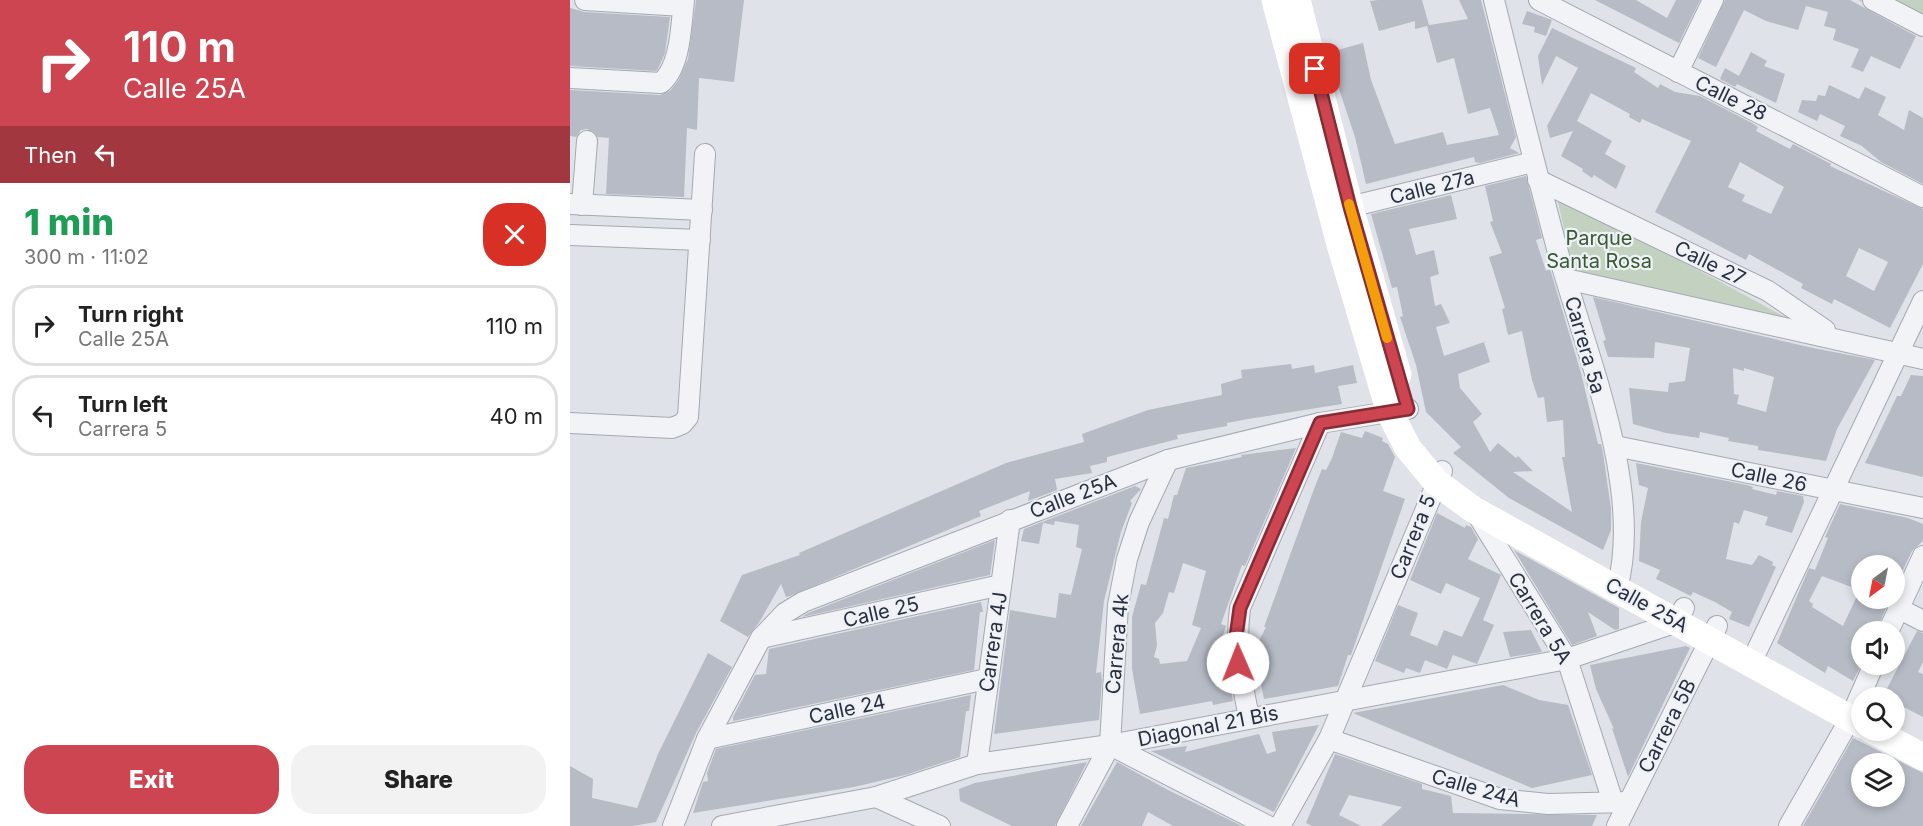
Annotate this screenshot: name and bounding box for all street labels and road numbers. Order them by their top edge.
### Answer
street label: Calle 28 [1691,70,1771,126]
street label: Calle 27a [1387,165,1477,209]
street label: Calle 27 [1670,235,1750,291]
street label: Carrera 5a [1560,293,1610,397]
street label: Calle 26 [1729,457,1809,497]
street label: Calle 25A [1026,468,1120,524]
street label: Carrera 5 [1385,491,1441,583]
street label: Carrera 5A [1503,568,1577,668]
street label: Calle 25A [1601,572,1693,638]
street label: Carrera 4J [974,590,1012,694]
street label: Calle 25 [841,592,921,632]
street label: Carrera 4k [1101,593,1133,695]
street label: Carrera 5B [1633,675,1701,777]
street label: Calle 24 [807,689,887,729]
street label: Diagonal 21 Bis [1136,701,1280,751]
street label: Calle 24A [1429,764,1523,812]

